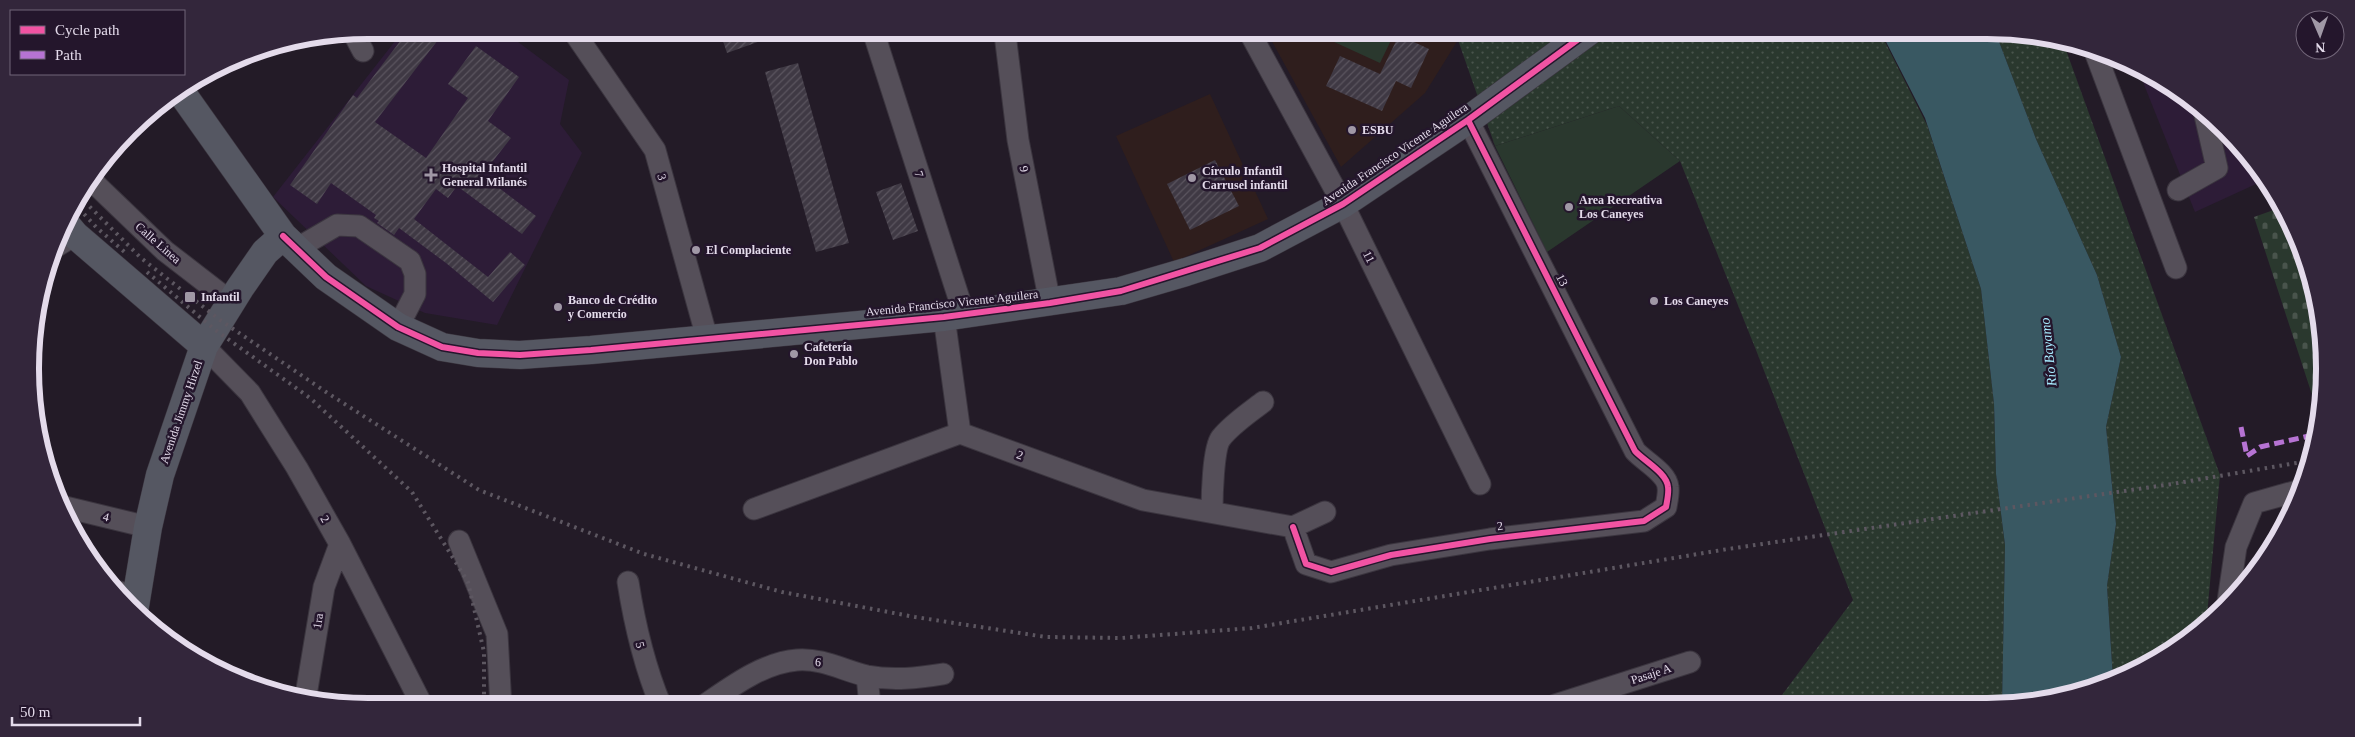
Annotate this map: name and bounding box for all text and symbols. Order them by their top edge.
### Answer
legend [10,10,185,75]
north arrow [2295,10,2345,60]
text: Cycle path [55,22,120,38]
text: N [2315,40,2326,55]
text: Path [55,47,82,63]
street label: Avenida Francisco Vicente Aguilera [1319,99,1471,208]
place label: ESBU [1362,123,1394,137]
marker: ESBU [1346,124,1358,136]
place label: Hospital Infantil General Milanés [442,161,528,189]
place label: Círculo Infantil Carrusel infantil [1202,164,1288,192]
street label: 9 [1017,165,1031,173]
marker: Hospital Infantil General Milanés [424,168,438,182]
street label: 7 [911,169,927,179]
street label: 3 [654,172,670,182]
marker: Círculo Infantil Carrusel infantil [1186,172,1198,184]
place label: Area Recreativa Los Caneyes [1579,193,1662,221]
marker: Area Recreativa Los Caneyes [1563,201,1575,213]
street label: Calle Linea [132,219,184,267]
place label: El Complaciente [706,243,792,257]
marker: El Complaciente [690,244,702,256]
street label: 11 [1360,249,1378,265]
street label: 13 [1553,271,1571,289]
street label: Avenida Francisco Vicente Aguilera [865,287,1039,319]
marker: Infantil [183,290,197,304]
place label: Infantil [201,290,240,304]
place label: Banco de Crédito y Comercio [568,293,657,321]
place label: Los Caneyes [1664,294,1729,308]
marker: Los Caneyes [1648,295,1660,307]
marker: Banco de Crédito y Comercio [552,301,564,313]
water label: Río Bayamo [2037,317,2060,388]
place label: Cafetería Don Pablo [804,340,858,368]
marker: Cafetería Don Pablo [788,348,800,360]
street label: Avenida Jimmy Hirzel [157,358,205,466]
street label: 2 [1015,447,1025,463]
street label: 4 [102,510,110,524]
street label: 2 [317,513,333,525]
street label: 2 [1496,519,1504,533]
street label: 1ra [310,612,326,630]
street label: 5 [632,640,648,650]
street label: 6 [814,655,822,669]
street label: Pasaje A [1629,661,1673,687]
scale bar [12,694,140,726]
text: 50 m [20,704,51,720]

